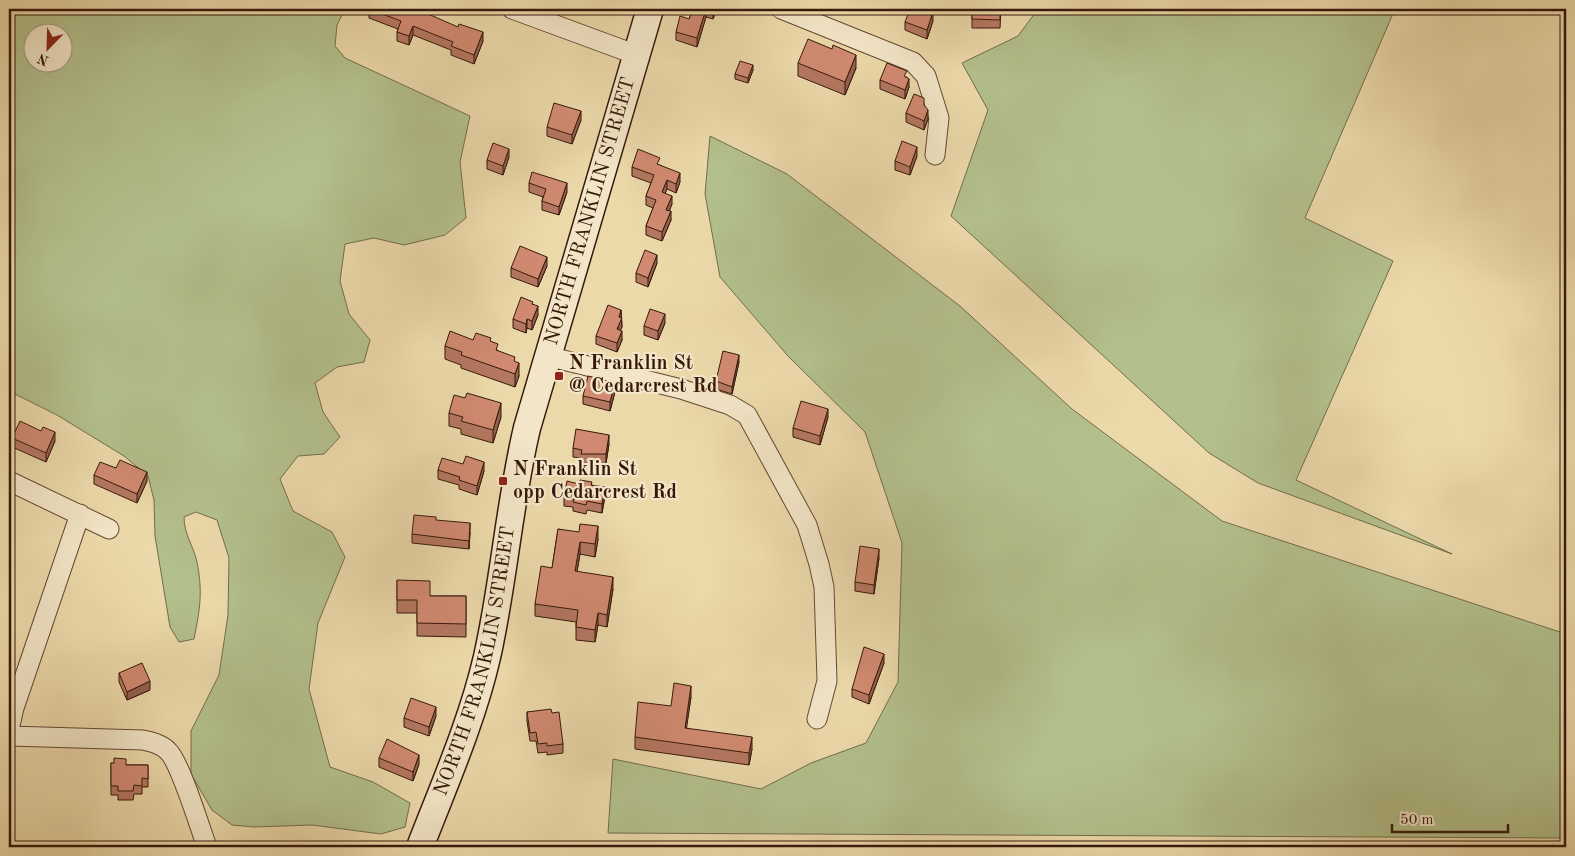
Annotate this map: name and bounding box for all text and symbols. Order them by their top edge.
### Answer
north arrow [22,22,72,72]
text: N [35,50,51,68]
street label: NORTH FRANKLIN STREET [542,75,639,348]
place label: N Franklin St @ Cedarcrest Rd [569,354,718,397]
marker: N Franklin St @ Cedarcrest Rd [553,370,565,382]
place label: N Franklin St opp Cedarcrest Rd [513,460,677,503]
marker: N Franklin St opp Cedarcrest Rd [497,475,509,487]
street label: NORTH FRANKLIN STREET [431,525,519,799]
scale bar [1392,801,1509,833]
text: 50 m [1400,813,1434,828]

